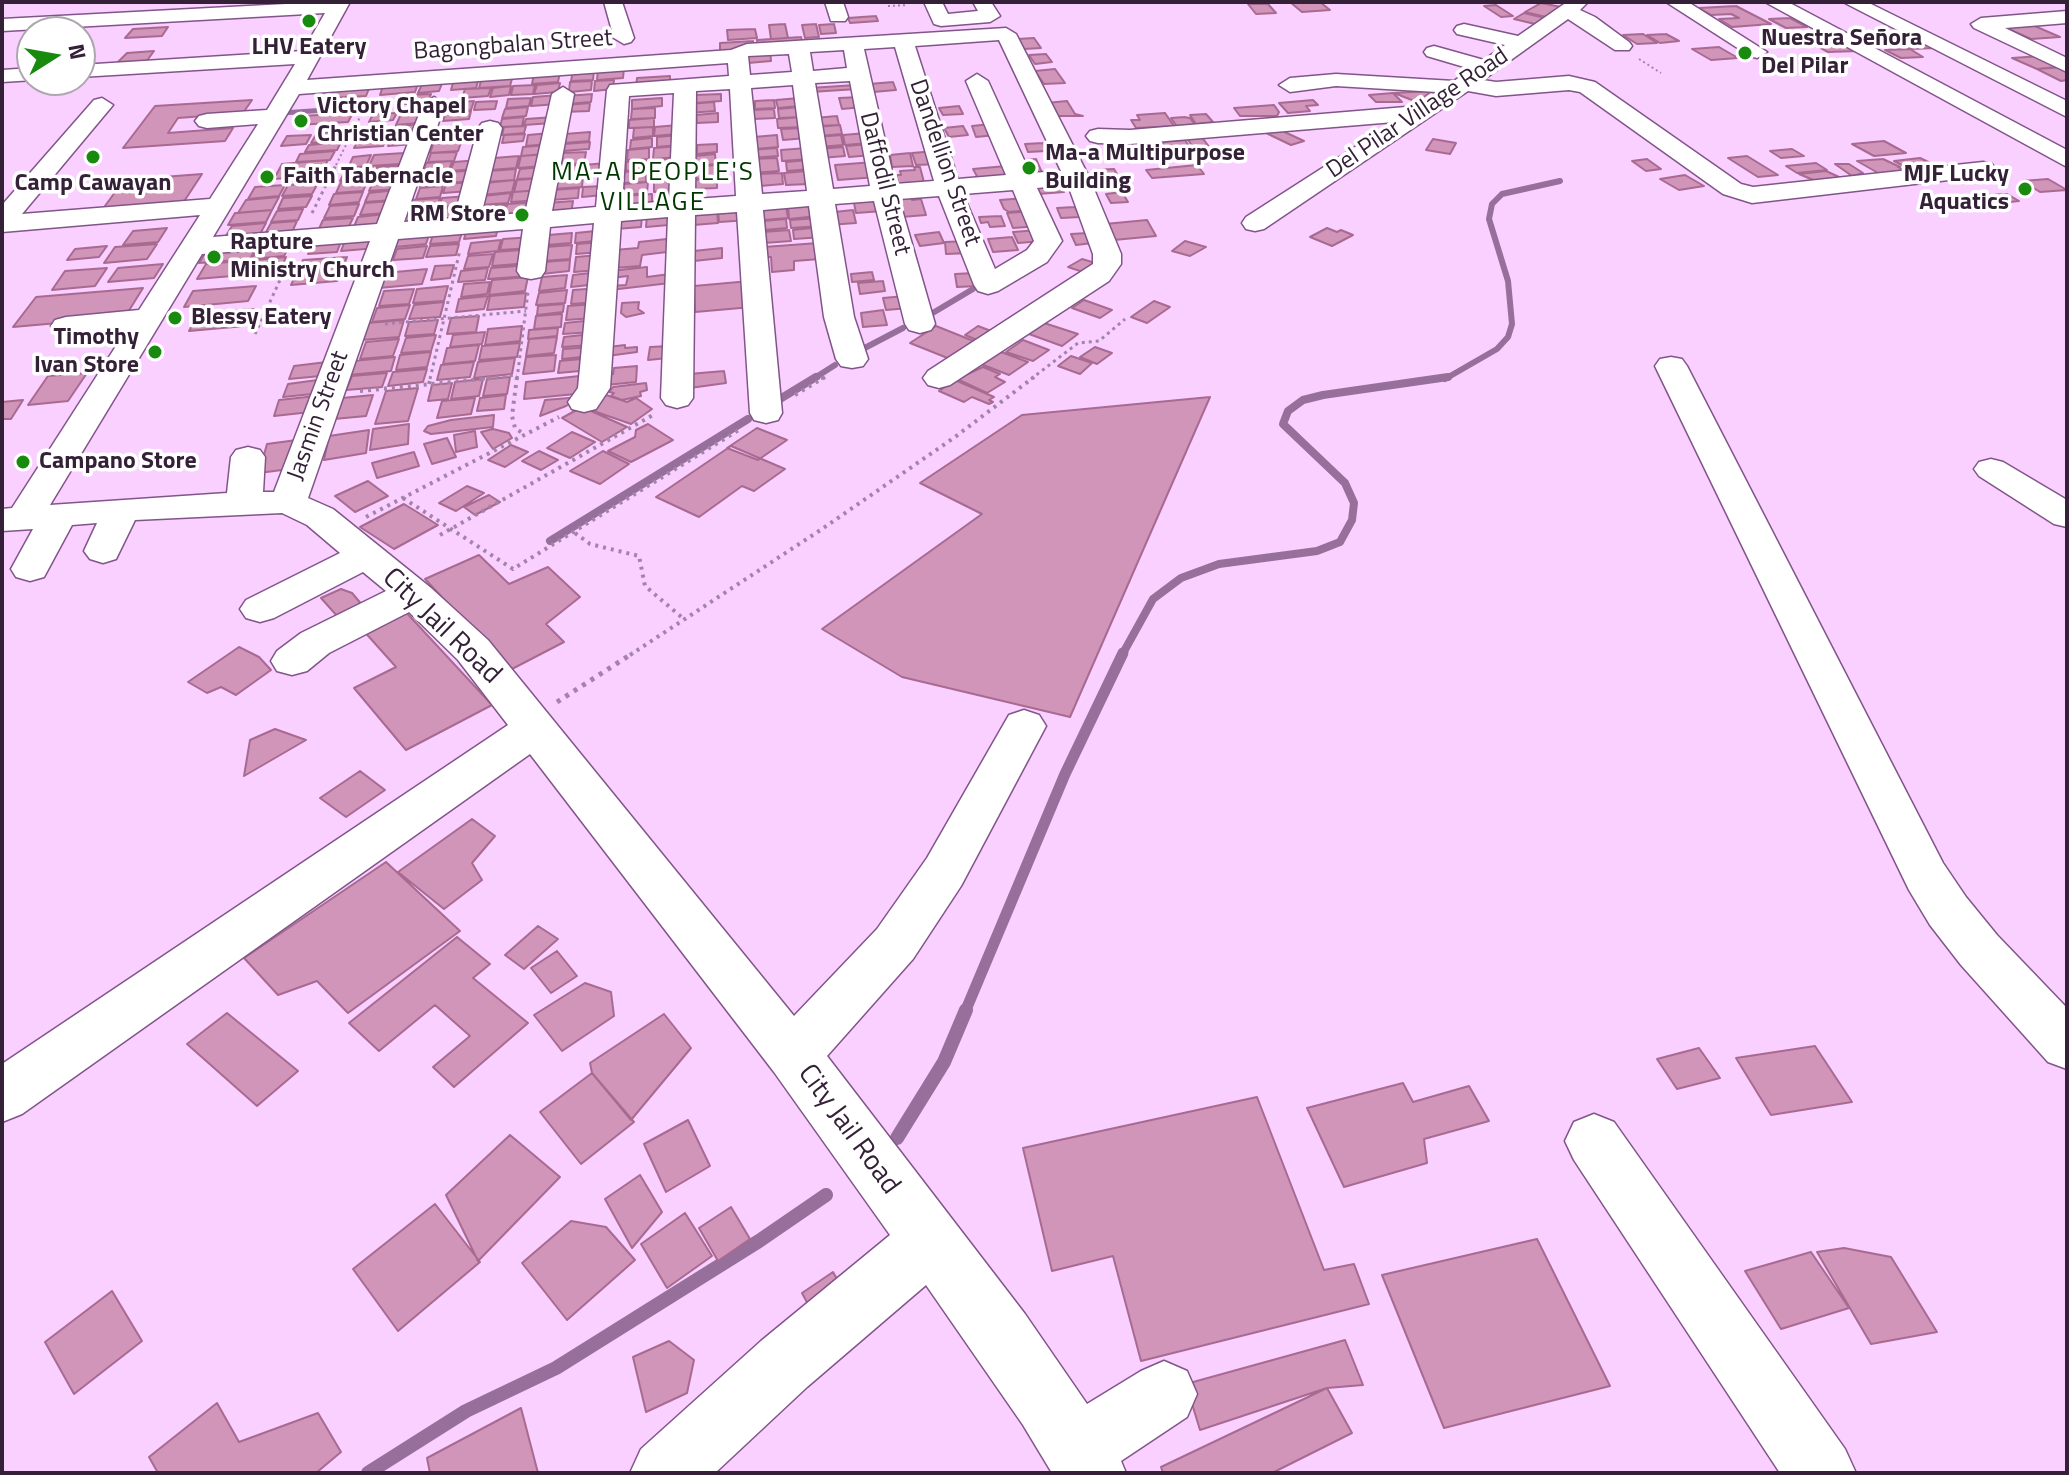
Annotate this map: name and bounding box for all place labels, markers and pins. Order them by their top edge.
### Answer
marker: LHV Eatery [300,12,318,30]
place label: Nuestra Señora Del Pilar [1761,25,1922,81]
place label: LHV Eatery [252,34,366,62]
marker: Nuestra Señora Del Pilar [1736,44,1754,62]
place label: Victory Chapel Christian Center [317,93,484,149]
marker: Victory Chapel Christian Center [292,112,310,130]
place label: Ma-a Multipurpose Building [1045,140,1245,196]
marker: Camp Cawayan [84,148,102,166]
marker: Ma-a Multipurpose Building [1020,159,1038,177]
place label: MJF Lucky Aquatics [1903,161,2009,217]
place label: Faith Tabernacle [283,163,453,191]
marker: Faith Tabernacle [258,168,276,186]
place label: Camp Cawayan [15,170,171,198]
marker: MJF Lucky Aquatics [2016,180,2034,198]
place label: RM Store [410,201,506,229]
marker: RM Store [513,206,531,224]
place label: Rapture Ministry Church [230,229,395,285]
marker: Rapture Ministry Church [205,248,223,266]
place label: Blessy Eatery [191,304,332,332]
marker: Blessy Eatery [166,309,184,327]
place label: Timothy Ivan Store [34,324,139,380]
marker: Timothy Ivan Store [146,343,164,361]
place label: Campano Store [39,448,197,476]
marker: Campano Store [14,453,32,471]

